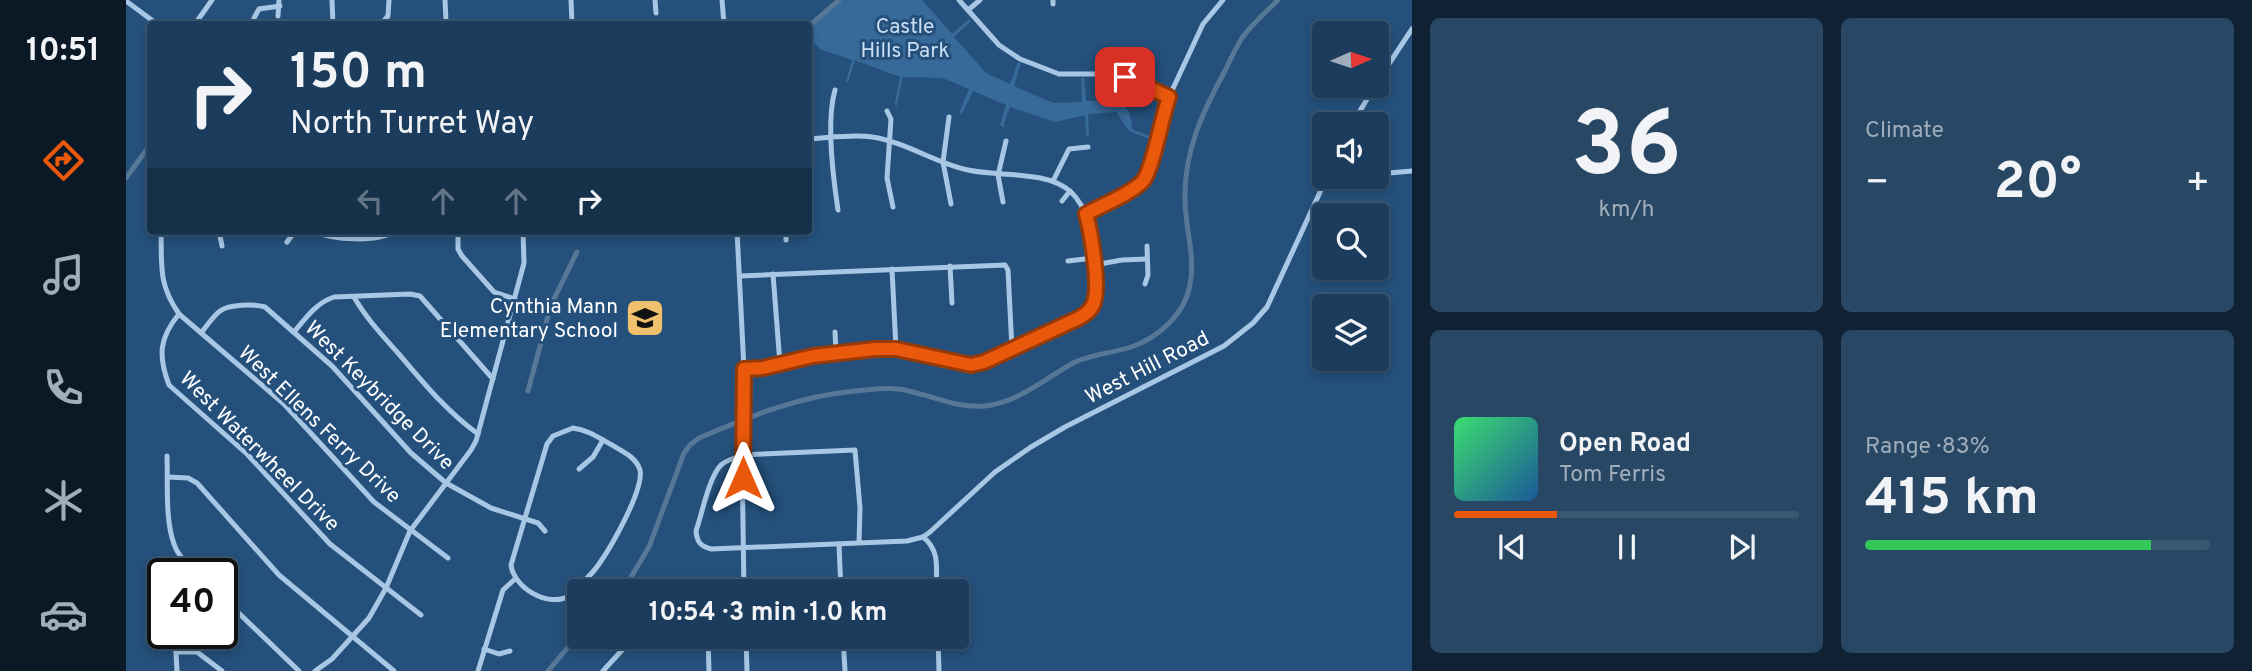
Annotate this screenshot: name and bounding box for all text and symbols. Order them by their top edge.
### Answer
park label: Castle Hills Park [860,14,950,65]
north arrow [1312,21,1390,98]
map controls [1312,21,1389,371]
text: 10:51 [26,32,100,72]
text: 150 m [290,44,427,106]
pin [1095,47,1155,107]
icon: right [175,49,266,140]
icon: arrive [1106,58,1144,96]
text: 36 [1571,93,1682,208]
text: North Turret Way [290,105,534,145]
button: sound [1312,112,1389,189]
text: Climate [1865,117,1944,146]
icon: directions [39,136,88,185]
text: 20° [1994,151,2081,217]
text: − [1865,160,1890,209]
text: + [2185,160,2210,209]
icon: left [351,182,389,220]
icon: ahead [424,182,462,220]
icon: ahead [497,182,535,220]
icon: right [570,182,608,220]
text: km/h [1599,196,1654,225]
button: search [1312,203,1389,280]
icon: music [39,250,88,299]
place label: Cynthia Mann Elementary School [440,294,618,345]
button: layers [1312,294,1389,371]
school or university icon: Cynthia Mann Elementary School [624,297,666,339]
street label: West Keybridge Drive [298,316,459,477]
street label: West Hill Road [1081,326,1214,411]
street label: West Ellens Ferry Drive [232,340,406,510]
icon: phone [39,363,88,412]
street label: West Waterwheel Drive [173,366,345,538]
text: Open Road [1559,428,1691,461]
text: Range · 83% [1865,433,1990,462]
position arrow [706,441,780,515]
text: Tom Ferris [1559,461,1666,490]
text: 415 km [1865,467,2039,533]
icon: climate [39,476,88,525]
icon: previous [1493,528,1531,566]
icon: pause [1608,528,1646,566]
icon: next [1723,528,1761,566]
speed limit sign: 40 [147,558,238,649]
icon: car [39,590,88,639]
text: 10:54 · 3 min · 1.0 km [649,597,887,630]

